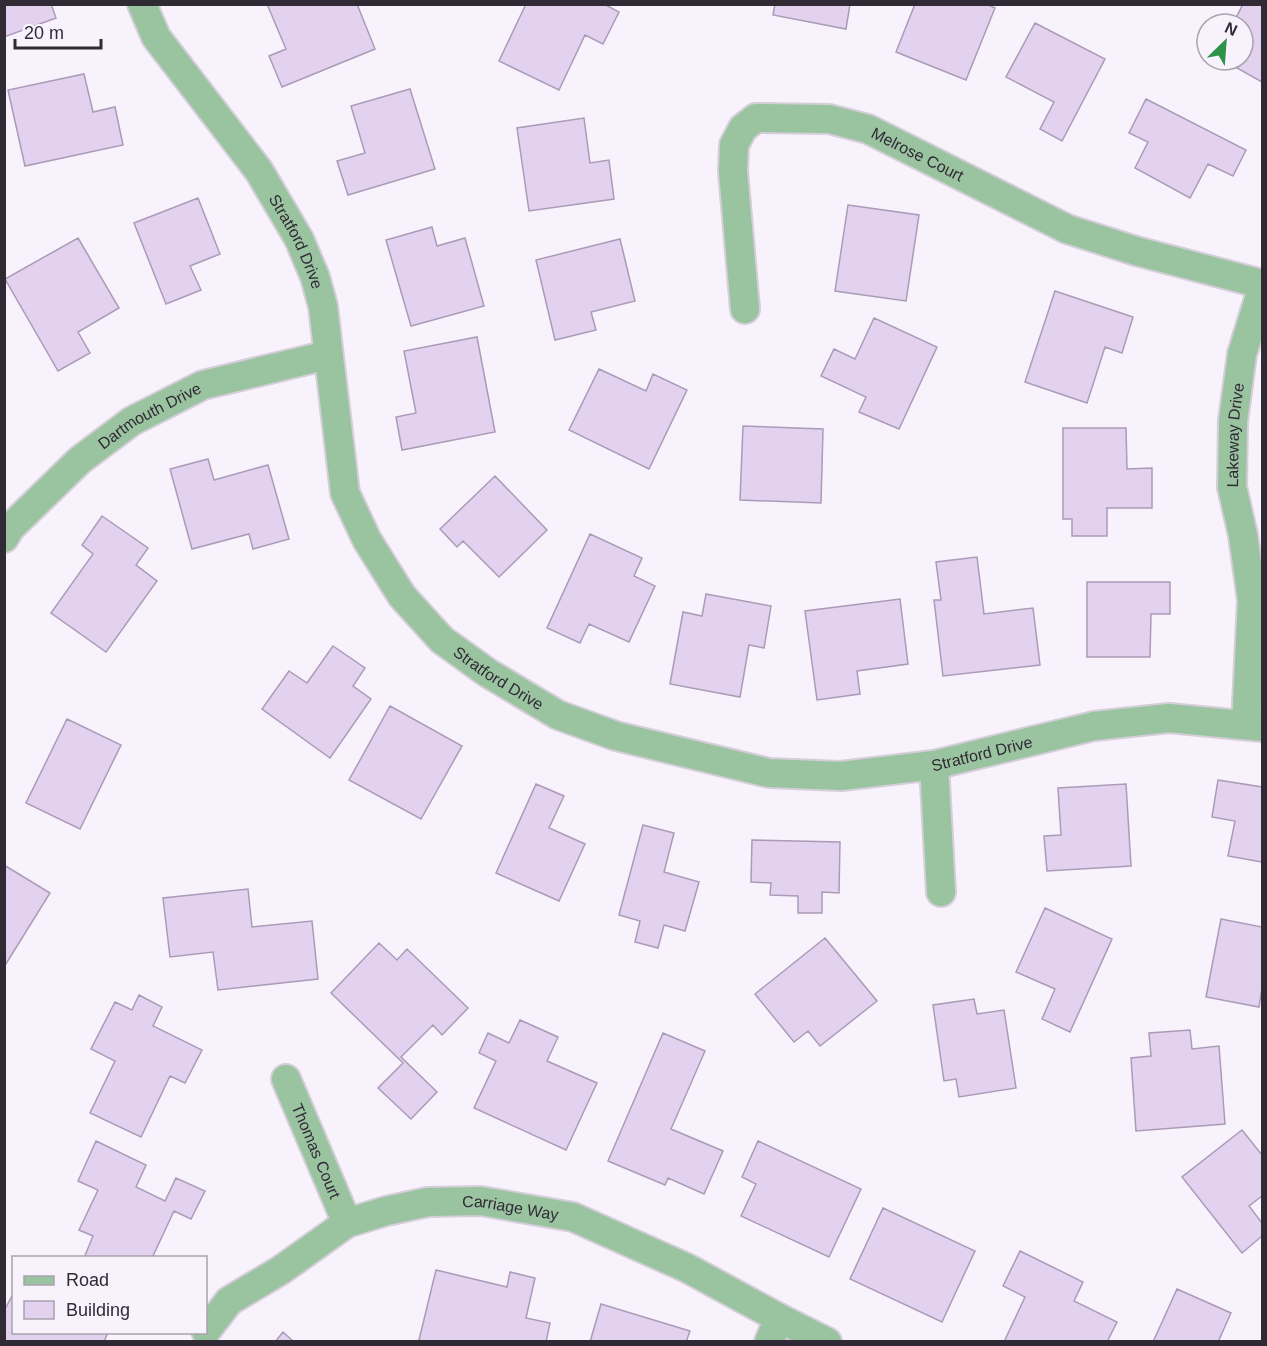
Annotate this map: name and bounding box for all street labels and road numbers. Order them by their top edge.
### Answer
street label: Melrose Court [869,124,967,184]
street label: Stratford Drive [266,191,326,291]
street label: Dartmouth Drive [94,379,204,452]
street label: Lakeway Drive [1223,382,1247,488]
street label: Stratford Drive [451,643,547,713]
street label: Stratford Drive [930,733,1034,774]
street label: Thomas Court [289,1101,344,1201]
street label: Carriage Way [462,1192,560,1223]

